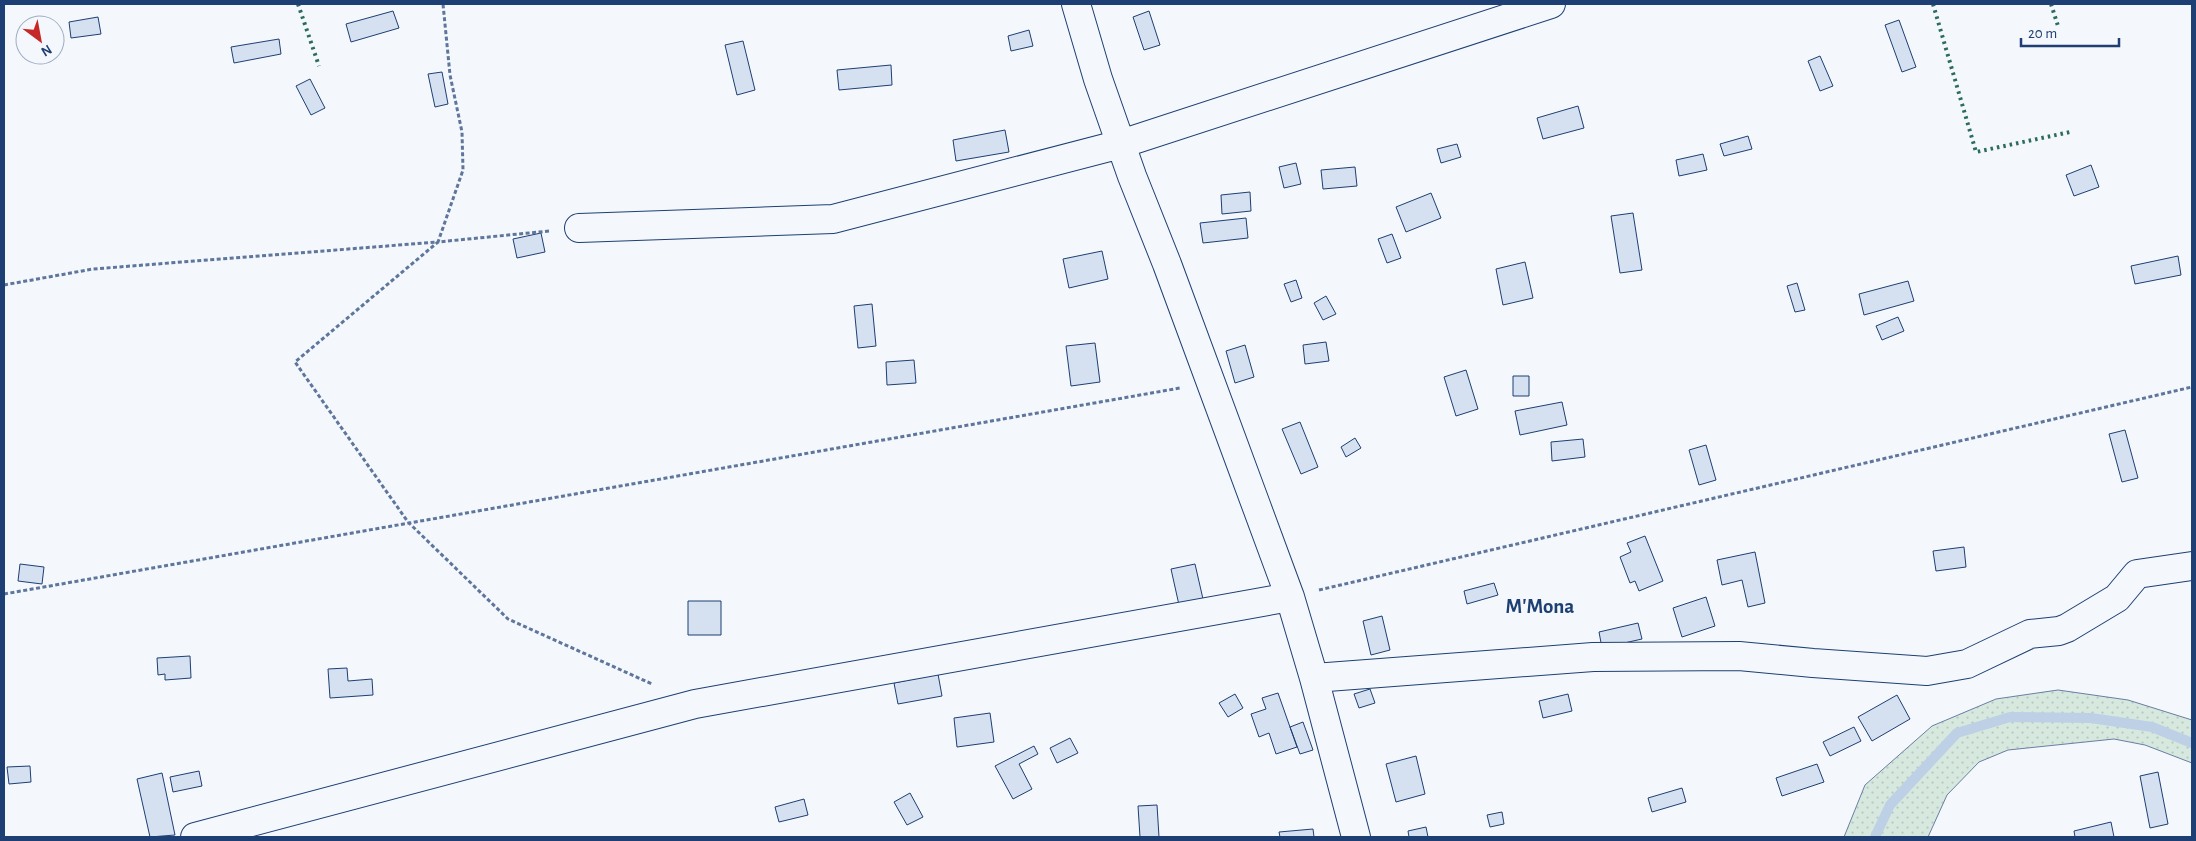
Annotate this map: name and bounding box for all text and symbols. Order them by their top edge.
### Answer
north arrow [15,15,65,65]
scale bar [2021,15,2118,47]
text: 20 m [2028,26,2057,41]
text: N [39,42,54,59]
district label: M'Mona [1506,596,1574,617]

